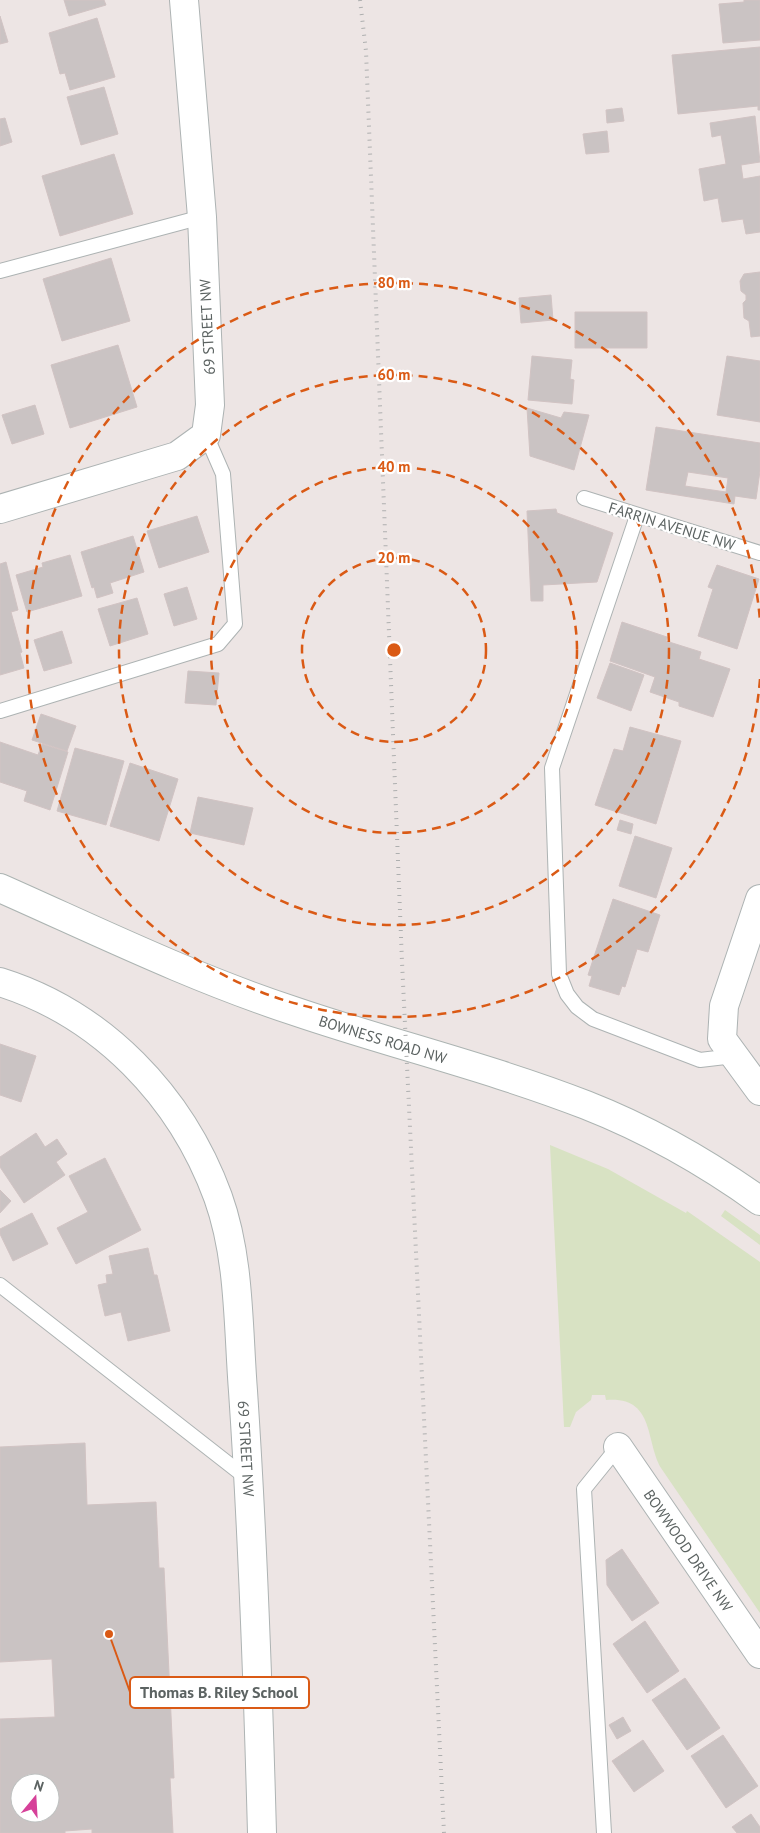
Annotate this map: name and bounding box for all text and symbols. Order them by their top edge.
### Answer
text: 80 m [378,273,410,292]
street label: 69 STREET NW [195,278,219,375]
text: 60 m [378,365,410,384]
text: 40 m [378,457,410,476]
street label: FARRIN AVENUE NW [606,498,738,554]
text: 20 m [378,548,410,567]
centre of rings [385,641,403,659]
street label: BOWNESS ROAD NW [317,1010,450,1067]
street label: 69 STREET NW [234,1400,259,1498]
street label: BOWWOOD DRIVE NW [640,1485,738,1615]
callout: Thomas B. Riley School [130,1677,309,1708]
text: Thomas B. Riley School [140,1682,298,1702]
north arrow [10,1773,60,1823]
text: N [32,1776,46,1796]

